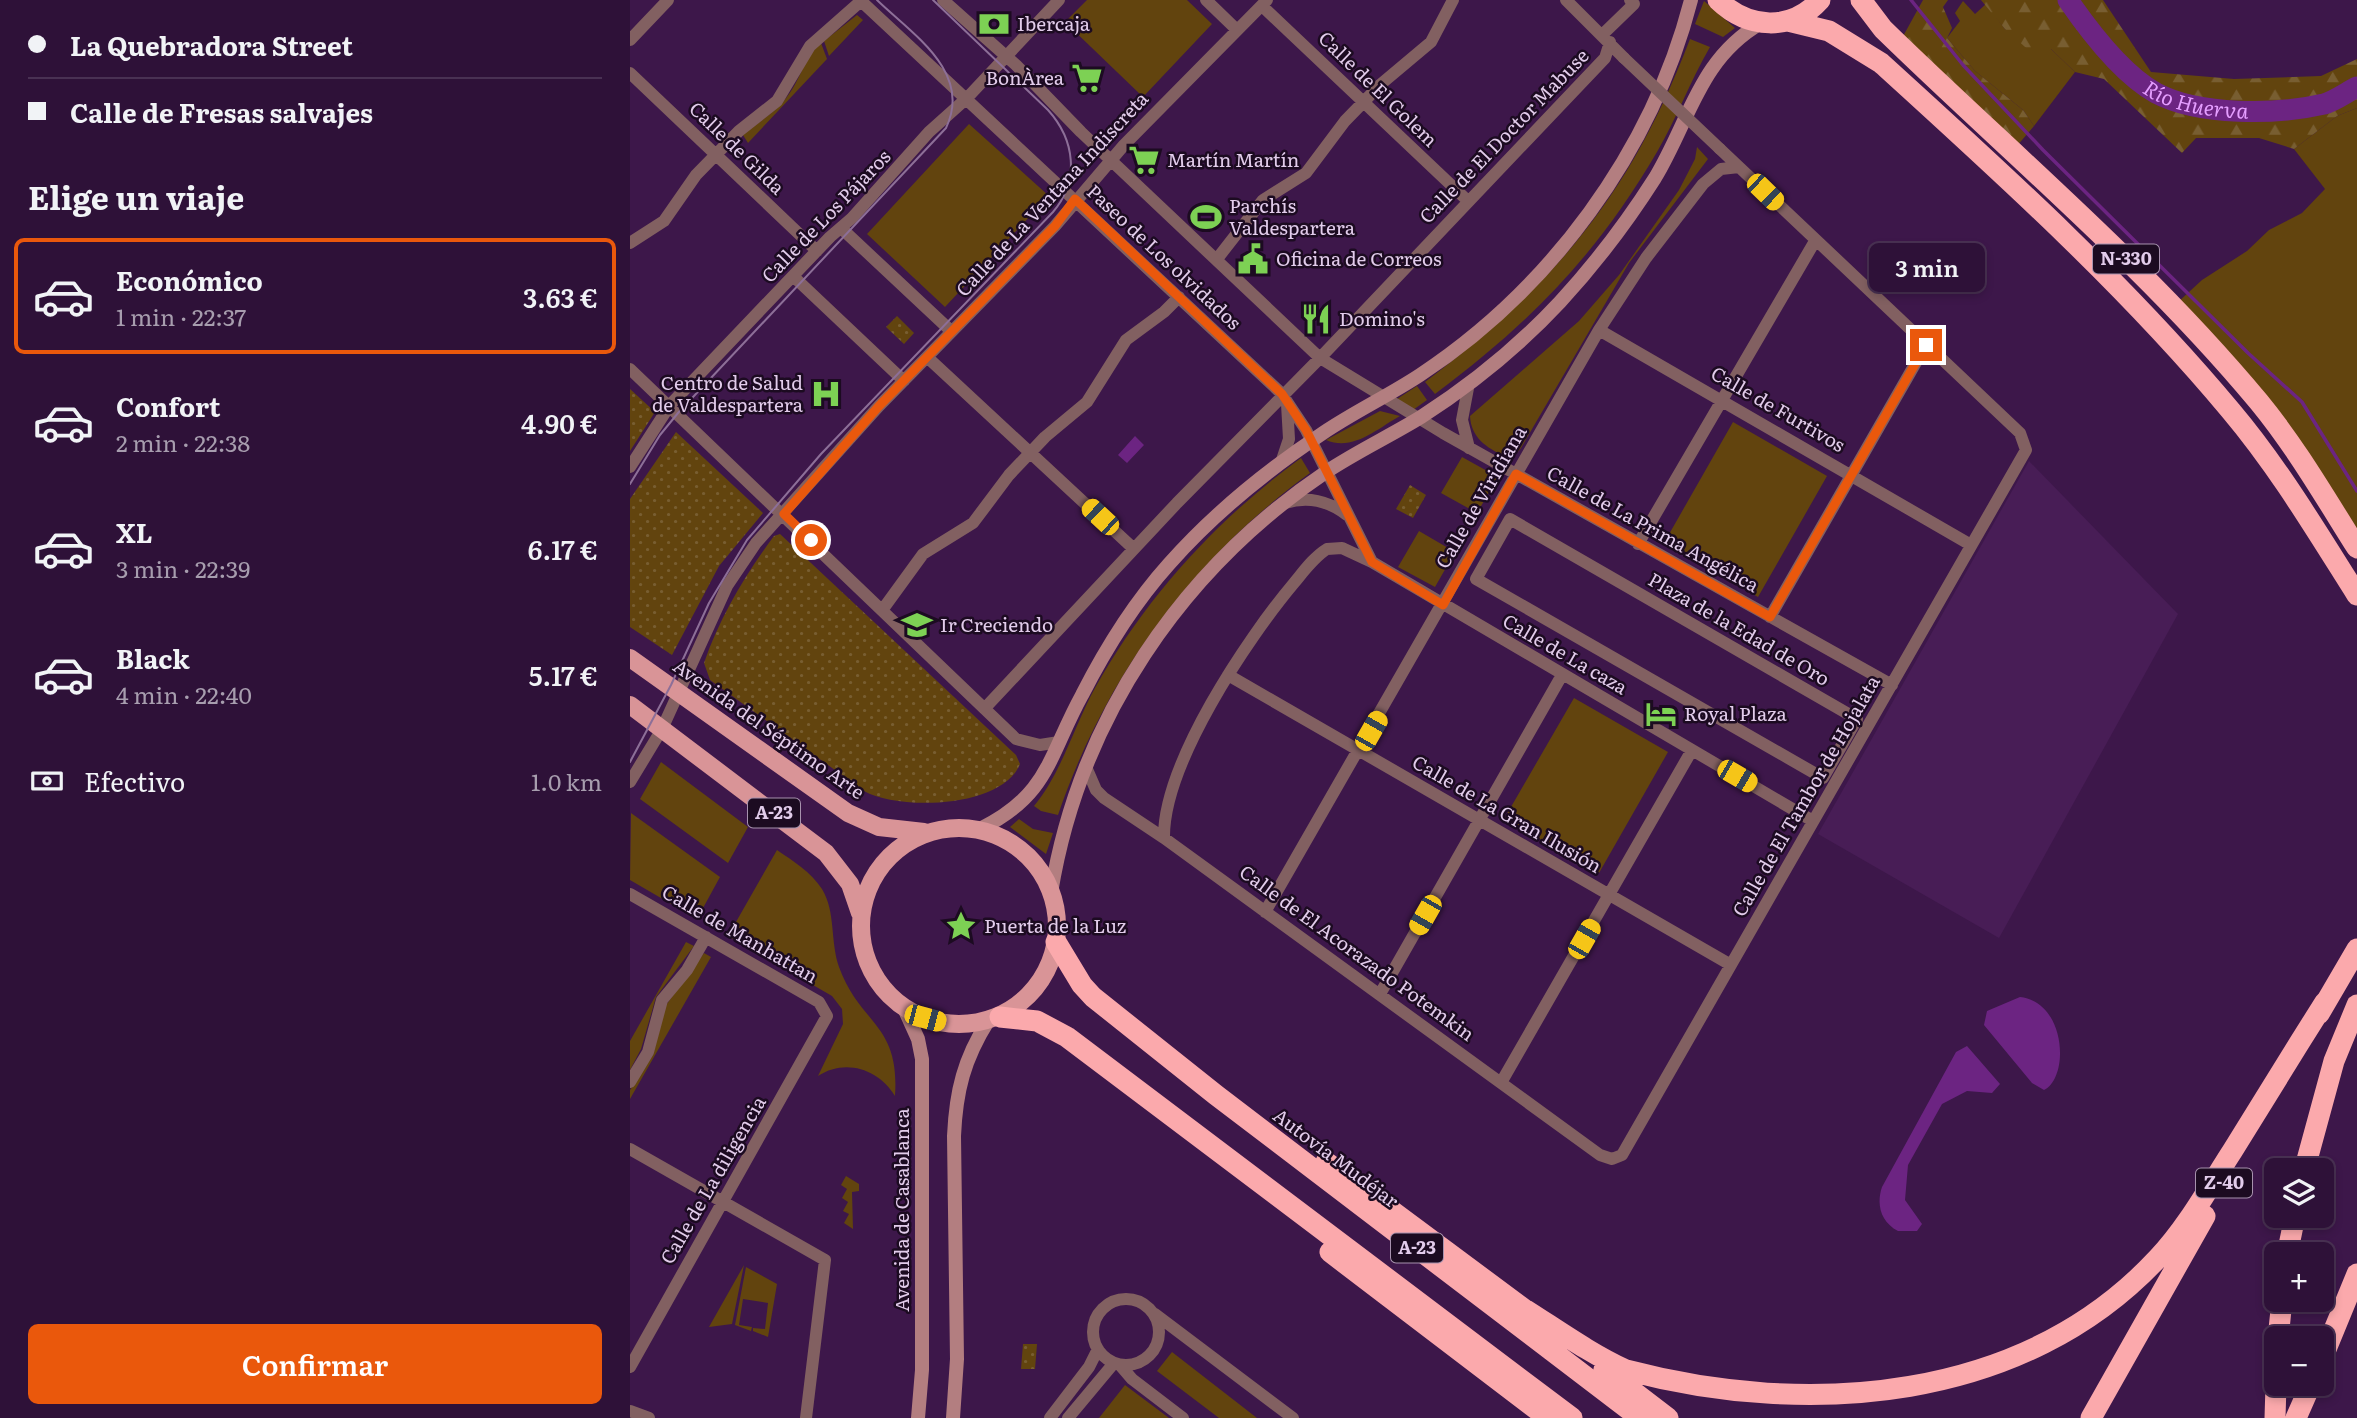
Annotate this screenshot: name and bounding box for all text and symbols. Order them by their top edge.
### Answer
bank icon: Ibercaja [977,7,1011,41]
place label: Ibercaja [1017,9,1091,37]
street label: Calle de El Golem [1313,24,1445,153]
text: La Quebradora Street [70,25,353,64]
street label: Calle de El Doctor Mabuse [1412,41,1595,229]
supermarket icon: BonÀrea [1070,61,1104,95]
place label: BonÀrea [985,63,1065,91]
water label: Río Huerva [2138,71,2249,125]
street label: Calle de La Ventana Indiscreta [949,84,1154,302]
text: Calle de Fresas salvajes [70,92,373,131]
street label: Calle de Gilda [684,94,792,201]
street label: Calle de Los Pájaros [754,142,896,288]
supermarket icon: Martín Martín [1127,143,1161,177]
place label: Martín Martín [1167,145,1299,173]
car [1743,170,1788,214]
text: Elige un viaje [28,172,244,220]
street label: Paseo de Los olvidados [1081,177,1248,336]
place label: Parchís Valdespartera [1229,191,1356,241]
sports icon: Parchís Valdespartera [1189,200,1223,234]
public building icon: Oficina de Correos [1236,242,1270,276]
place label: Oficina de Correos [1276,244,1442,272]
callout: 3 min [1868,244,1984,292]
road number: N-330 [2093,244,2159,274]
text: 3 min [1895,250,1959,284]
text: Económico [116,260,263,299]
icon: car [32,265,95,328]
text: 3.63 € [523,277,598,316]
text: 1 min · 22:37 [116,299,246,333]
restaurant icon: Domino's [1299,302,1333,336]
place label: Domino's [1339,304,1425,332]
route end [1910,329,1942,361]
street label: Calle de Furtivos [1706,358,1851,458]
place label: Centro de Salud de Valdespartera [652,368,804,418]
hospital icon: Centro de Salud de Valdespartera [809,377,843,411]
text: Confort [116,386,220,425]
icon: car [32,391,95,454]
text: 4.90 € [521,403,598,442]
street label: Calle de Viridiana [1428,419,1533,573]
text: 2 min · 22:38 [116,425,250,459]
street label: Calle de La Prima Angélica [1542,458,1765,599]
car [1078,495,1123,539]
text: XL [116,512,153,551]
icon: car [32,517,95,580]
route start [795,524,827,556]
text: 6.17 € [528,529,598,568]
text: 3 min · 22:39 [116,551,250,585]
street label: Plaza de la Edad de Oro [1643,565,1836,692]
street label: Calle de La caza [1498,606,1634,701]
school or university icon: Ir Creciendo [900,608,934,642]
place label: Ir Creciendo [940,610,1053,638]
text: Black [116,638,190,677]
icon: car [32,643,95,706]
street label: Avenida del Séptimo Arte [668,651,871,805]
text: 5.17 € [529,655,598,694]
street label: Calle de El Tambor de Hojalata [1724,669,1886,921]
text: 4 min · 22:40 [116,677,252,711]
hotel icon: Royal Plaza [1644,697,1678,731]
place label: Royal Plaza [1684,699,1787,727]
car [1352,708,1391,754]
street label: Calle de La Gran Ilusión [1407,747,1608,879]
car [1714,756,1761,796]
text: Efectivo [84,761,185,800]
icon: cash [28,762,66,800]
text: 1.0 km [531,764,602,798]
road number: A-23 [748,798,800,828]
street label: Calle de El Acorazado Potemkin [1234,857,1481,1047]
street label: Calle de Manhattan [657,877,824,989]
car [1406,892,1445,938]
place icon: Puerta de la Luz [944,909,978,943]
place label: Puerta de la Luz [984,911,1126,939]
car [1565,916,1604,962]
car [902,1002,949,1034]
street label: Calle de La diligencia [653,1090,772,1269]
street label: Autovía Mudéjar [1268,1101,1405,1214]
street label: Avenida de Casablanca [887,1107,915,1312]
map controls [2264,1158,2334,1396]
button: layers [2264,1158,2334,1228]
road number: Z-40 [2196,1168,2252,1198]
road number: A-23 [1391,1233,1443,1262]
button: + [2264,1242,2334,1312]
button: Confirmar [28,1324,602,1404]
button: − [2264,1326,2334,1396]

